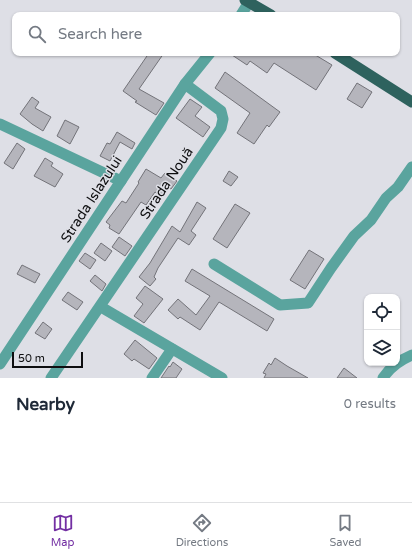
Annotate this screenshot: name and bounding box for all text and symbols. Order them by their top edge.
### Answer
search box [12,12,400,56]
icon: search [26,23,48,45]
text: Search here [58,25,142,43]
street label: Strada Nouă [136,144,197,223]
street label: Strada Islazului [57,153,126,246]
map controls [364,294,400,366]
button: locate [364,294,400,330]
button: layers [364,330,400,366]
scale bar [12,350,83,369]
text: 50 m [18,352,45,365]
text: Nearby [16,394,75,415]
text: 0 results [344,396,396,412]
tab: Map [51,512,74,549]
tab: Directions [176,512,228,549]
tab: Saved [330,512,361,549]

